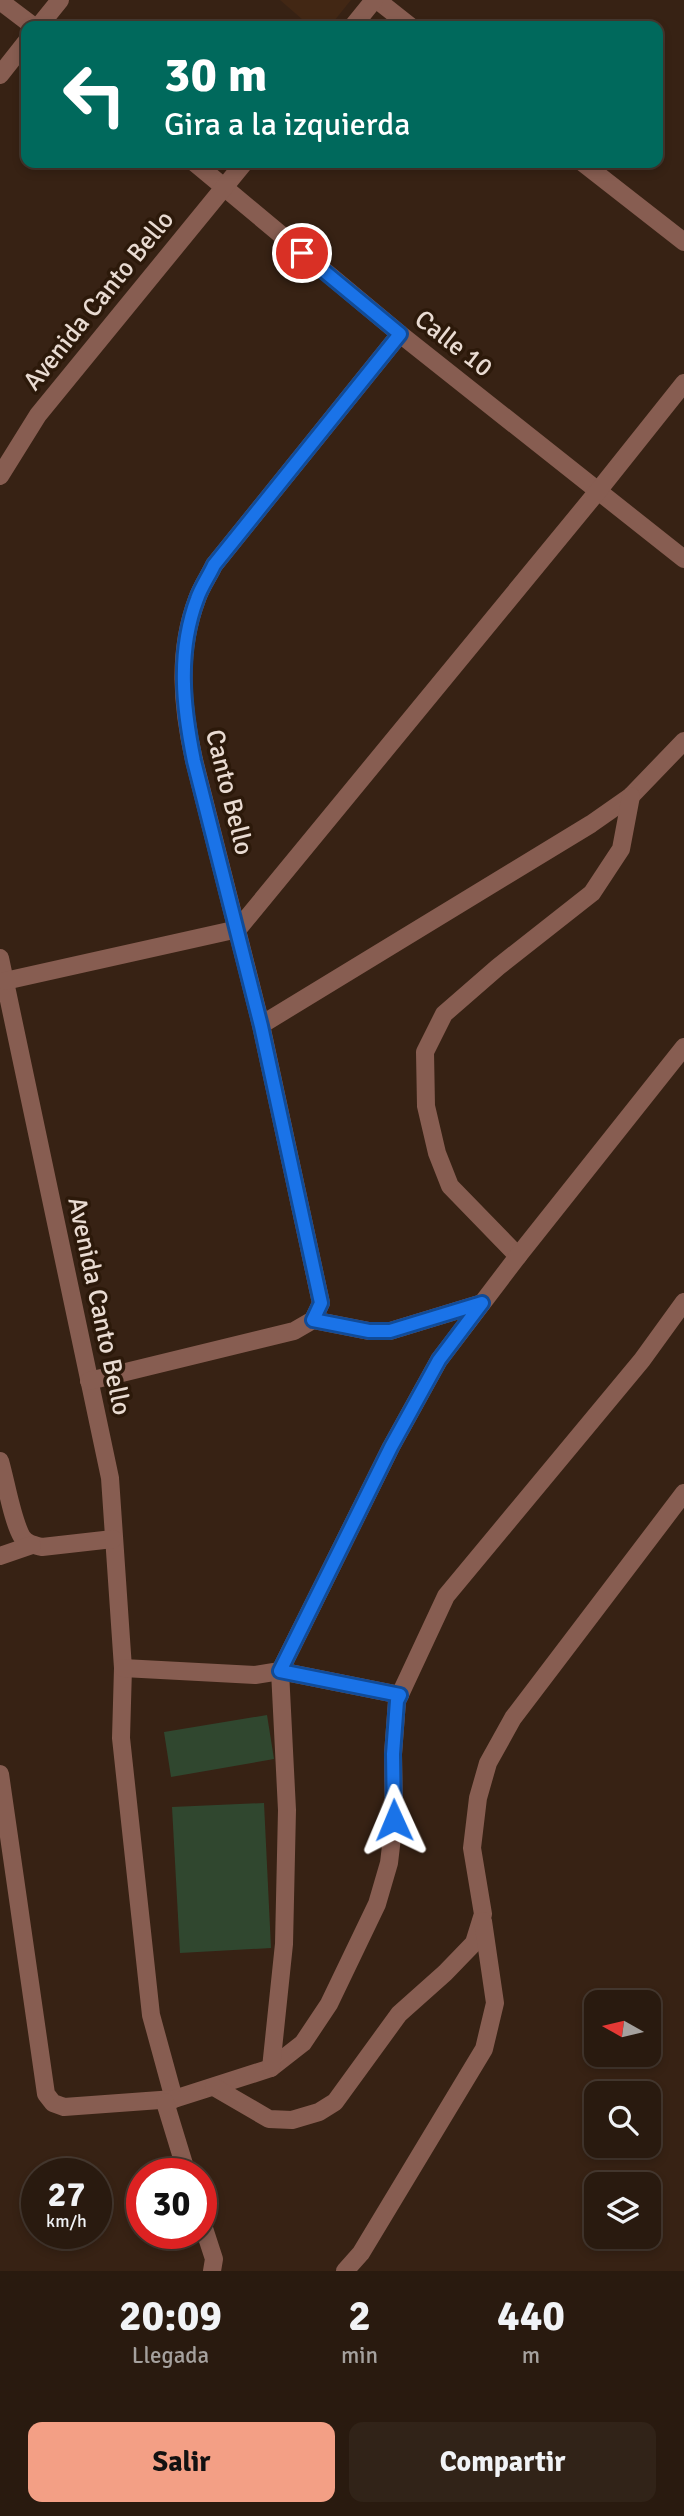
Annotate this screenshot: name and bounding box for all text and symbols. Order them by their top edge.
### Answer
text: 30 m [164,45,267,105]
icon: left [49,49,140,140]
text: Gira a la izquierda [164,105,411,144]
street label: Avenida Canto Bello [17,204,181,397]
pin [272,223,332,283]
icon: arrive [283,234,321,272]
street label: Calle 10 [408,303,499,384]
street label: Canto Bello [198,726,260,858]
street label: Avenida Canto Bello [60,1194,138,1418]
position arrow [357,1783,431,1857]
north arrow [584,1990,662,2067]
map controls [584,1990,661,2249]
button: search [584,2081,661,2158]
speed limit sign: 30 [126,2158,217,2249]
button: layers [584,2172,661,2249]
text: 27 [48,2173,85,2216]
text: km/h [46,2210,87,2232]
text: 20:09 [119,2291,222,2342]
text: 2 [348,2291,371,2342]
text: 440 [497,2291,565,2342]
text: Llegada [132,2341,209,2370]
text: min [341,2341,378,2370]
text: m [522,2341,540,2370]
button: Salir [28,2422,335,2502]
button: Compartir [349,2422,656,2502]

